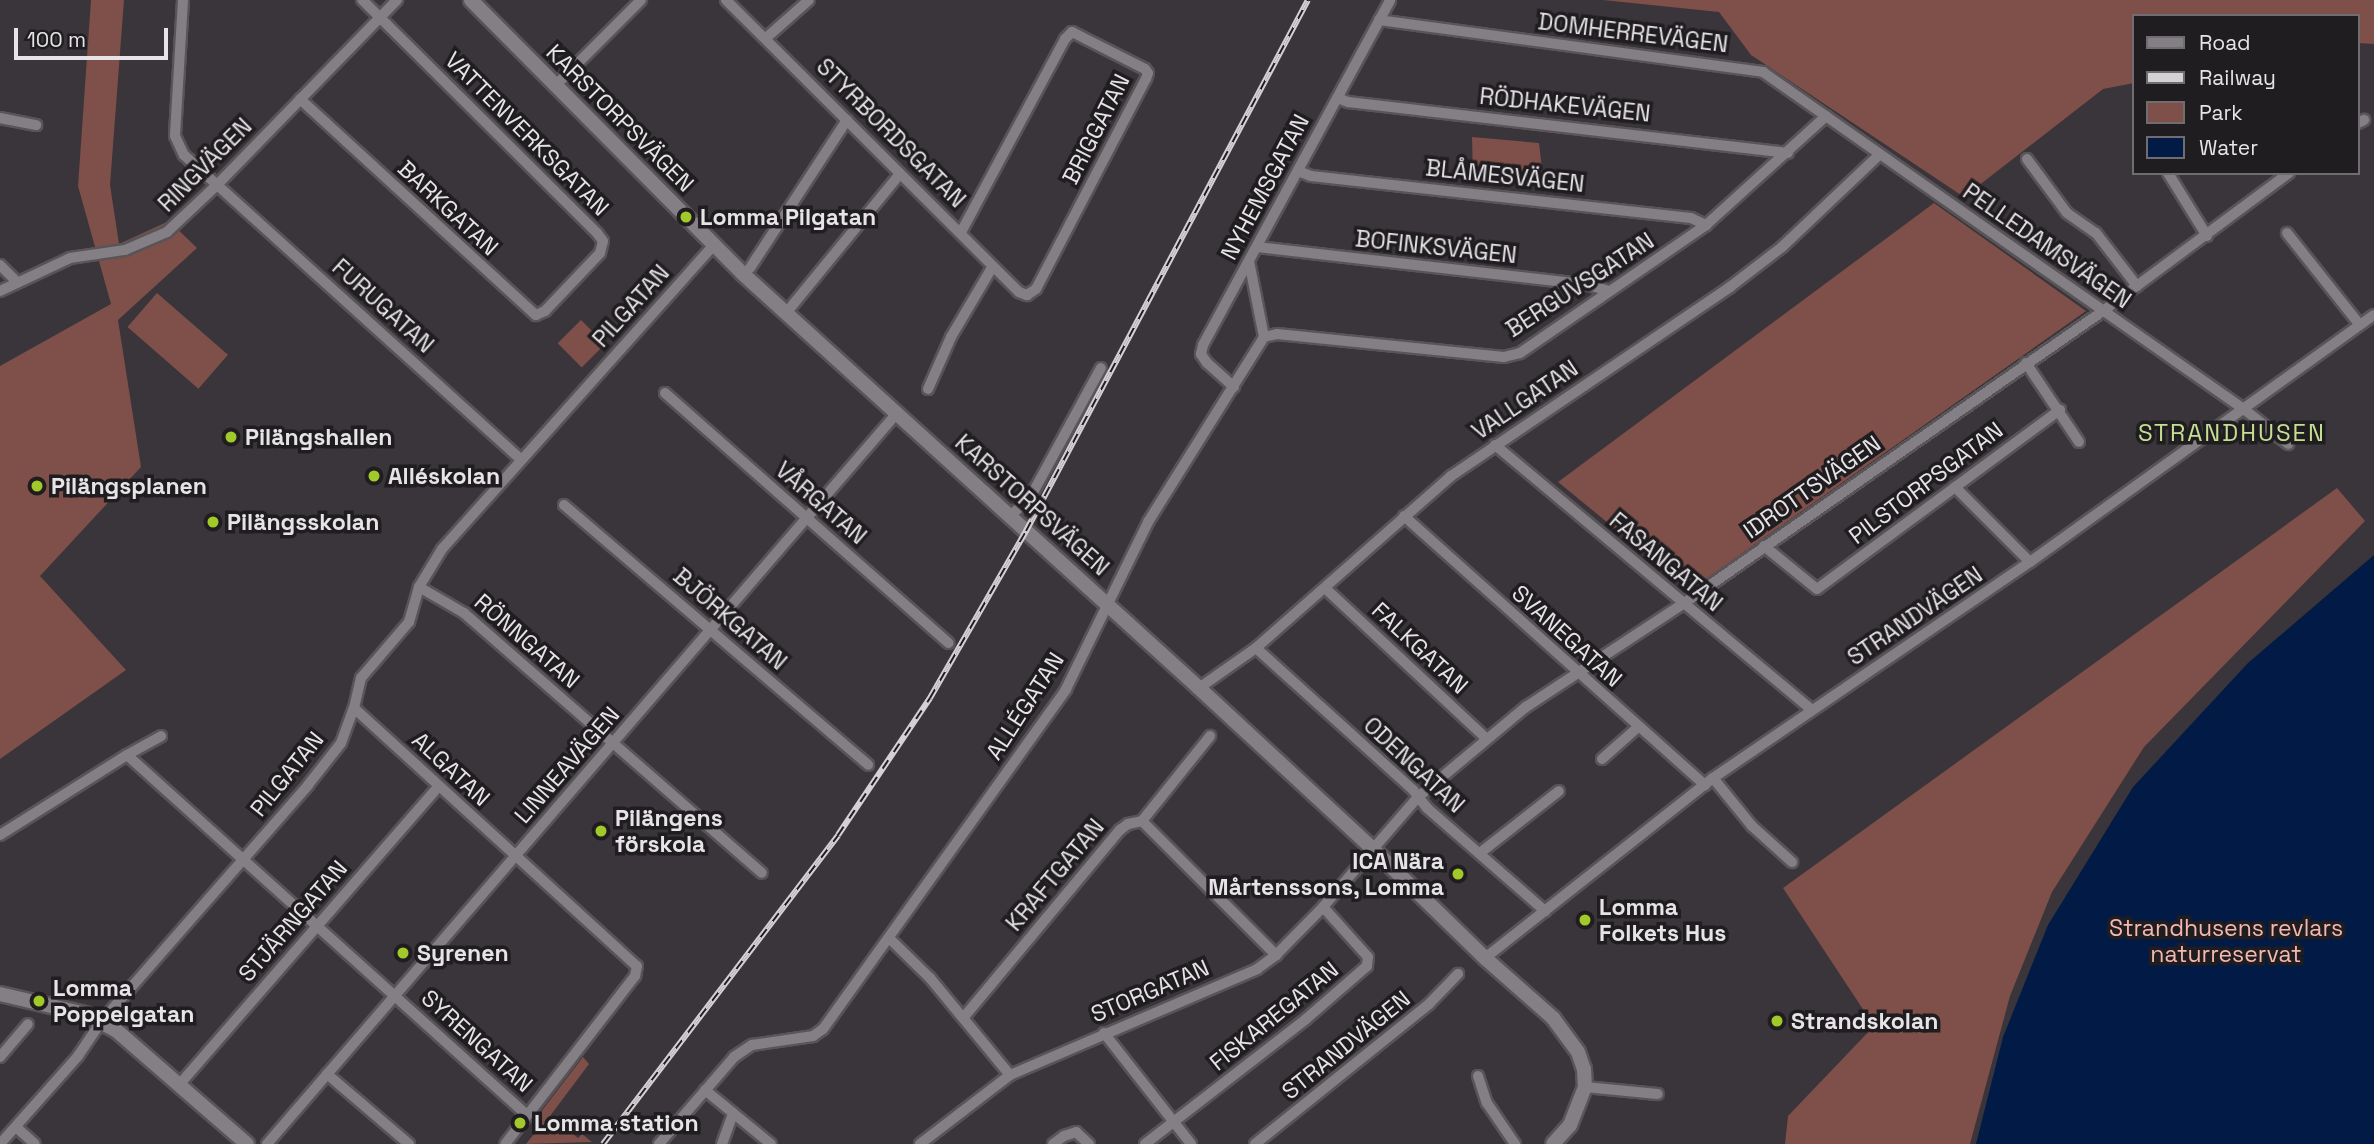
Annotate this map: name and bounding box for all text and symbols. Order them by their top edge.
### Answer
street label: DOMHERREVÄGEN [1536,8,1730,58]
scale bar [18,14,172,58]
legend [2132,14,2360,175]
text: 100 m [27,26,86,53]
text: Road [2199,29,2251,56]
street label: KARSTORPSVÄGEN [540,38,700,198]
street label: VATTENVERKSGATAN [439,46,615,222]
street label: STYRBORDSGATAN [811,53,971,213]
text: Railway [2199,64,2276,91]
street label: BRIGGATAN [1056,69,1136,189]
street label: RÖDHAKEVÄGEN [1478,82,1652,128]
text: Park [2199,99,2243,126]
street label: NYHEMSGATAN [1215,110,1315,264]
street label: RINGVÄGEN [152,112,258,218]
text: Water [2199,134,2258,161]
street label: BLÅMESVÄGEN [1424,154,1586,198]
street label: BARKGATAN [392,155,504,261]
street label: PELLEDAMSVÄGEN [1958,178,2136,314]
place label: Lomma Pilgatan [700,203,876,231]
marker: Lomma Pilgatan [678,209,694,225]
street label: BOFINKSVÄGEN [1354,225,1518,269]
street label: BERGUVSGATAN [1501,227,1659,343]
street label: FURUGATAN [327,253,439,359]
street label: PILGATAN [587,259,675,353]
street label: VALLGATAN [1467,355,1583,445]
street label: PILSTORPSGATAN [1844,416,2008,550]
district label: STRANDHUSEN [2139,419,2325,447]
place label: Pilängshallen [245,423,392,451]
marker: Pilängshallen [223,429,239,445]
street label: KARSTORPSVÄGEN [949,429,1115,581]
street label: IDROTTSVÄGEN [1738,429,1886,545]
street label: VÅRGATAN [770,456,872,550]
place label: Alléskolan [388,462,500,490]
marker: Alléskolan [366,468,382,484]
place label: Pilängsplanen [51,472,207,500]
marker: Pilängsplanen [29,478,45,494]
street label: FASANGATAN [1604,507,1728,617]
place label: Pilängsskolan [227,508,379,536]
marker: Pilängsskolan [205,514,221,530]
street label: STRANDVÄGEN [1842,561,1988,671]
street label: BJÖRKGATAN [668,562,792,676]
street label: SVANEGATAN [1506,579,1628,693]
street label: RÖNNGATAN [469,588,585,694]
street label: FALKGATAN [1366,597,1474,699]
street label: ALLÉGATAN [980,647,1070,765]
street label: LINNEAVÄGEN [509,701,625,829]
street label: ODENGATAN [1358,711,1470,819]
street label: PILGATAN [244,726,330,822]
street label: ALGATAN [406,726,496,812]
place label: Pilängens förskola [615,804,723,858]
street label: KRAFTGATAN [1000,813,1110,937]
marker: Pilängens förskola [593,823,609,839]
place label: ICA Nära Mårtenssons, Lomma [1208,847,1444,901]
street label: STJÄRNGATAN [233,855,353,987]
marker: ICA Nära Mårtenssons, Lomma [1450,866,1466,882]
place label: Lomma Folkets Hus [1599,893,1726,947]
marker: Lomma Folkets Hus [1577,912,1593,928]
park label: Strandhusens revlars naturreservat [2109,914,2343,968]
place label: Syrenen [417,939,509,967]
marker: Syrenen [395,945,411,961]
street label: STORGATAN [1087,954,1213,1028]
street label: FISKAREGATAN [1204,956,1344,1076]
place label: Lomma Poppelgatan [53,974,195,1028]
street label: SYRENGATAN [416,984,538,1098]
street label: STRANDVÄGEN [1276,985,1416,1105]
marker: Lomma Poppelgatan [31,993,47,1009]
place label: Strandskolan [1791,1007,1938,1035]
marker: Strandskolan [1769,1013,1785,1029]
place label: Lomma station [534,1109,699,1137]
marker: Lomma station [512,1115,528,1131]

